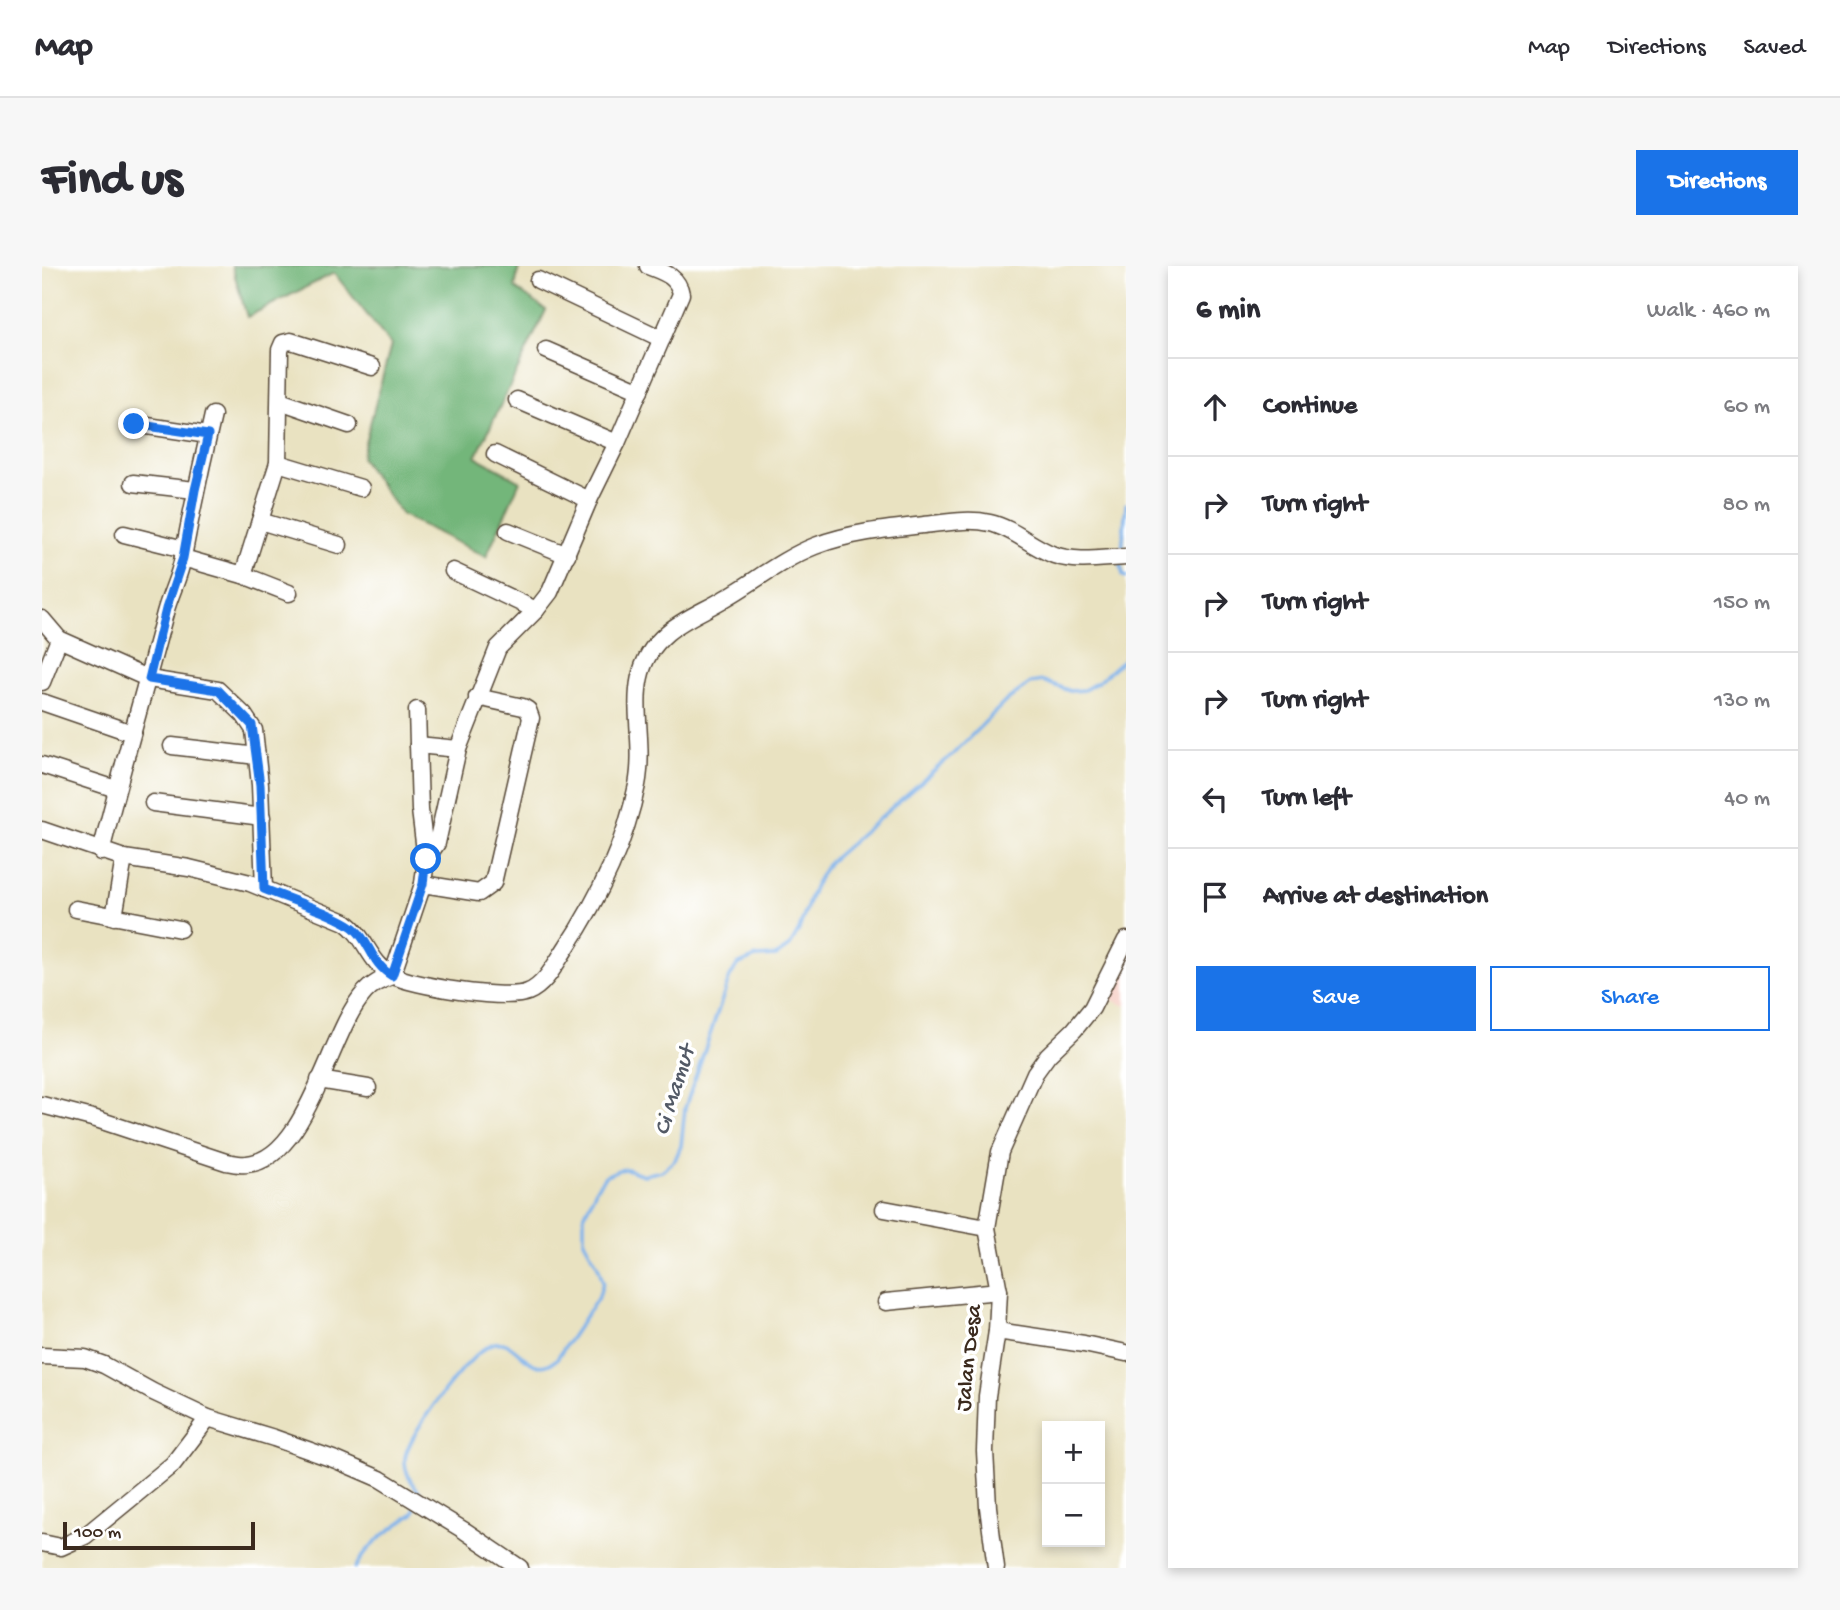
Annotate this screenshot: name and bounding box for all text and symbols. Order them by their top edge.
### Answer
text: Map [35,29,92,67]
text: Map [1528,34,1570,63]
text: Directions [1608,34,1706,63]
text: Saved [1744,34,1805,63]
button: Directions [1636,150,1798,215]
text: Find us [42,153,182,211]
text: 6 min [1196,294,1260,329]
text: Walk · 460 m [1647,298,1770,325]
icon: ahead [1196,388,1234,426]
text: Continue [1263,392,1357,423]
text: 60 m [1724,394,1770,421]
route end [118,408,149,439]
icon: right [1196,486,1234,524]
text: Turn right [1263,490,1367,521]
text: 80 m [1723,492,1770,519]
icon: right [1196,584,1234,622]
text: Turn right [1263,588,1367,619]
text: 150 m [1714,590,1770,617]
icon: right [1196,682,1234,720]
text: Turn right [1263,686,1367,717]
text: 130 m [1714,688,1770,715]
icon: left [1196,780,1234,818]
text: Turn left [1263,784,1351,815]
text: 40 m [1724,786,1770,813]
route start [410,843,441,874]
icon: arrive [1196,878,1234,916]
text: Arrive at destination [1263,882,1488,913]
button: Save [1196,966,1476,1031]
button: Share [1490,966,1770,1031]
water label: Ci Mamut [649,1039,705,1139]
street label: Jalan Desa [951,1302,989,1413]
map controls [1042,1421,1105,1547]
button: + [1042,1421,1105,1484]
button: − [1042,1484,1105,1547]
scale bar [63,1519,256,1551]
text: 100 m [74,1522,121,1545]

